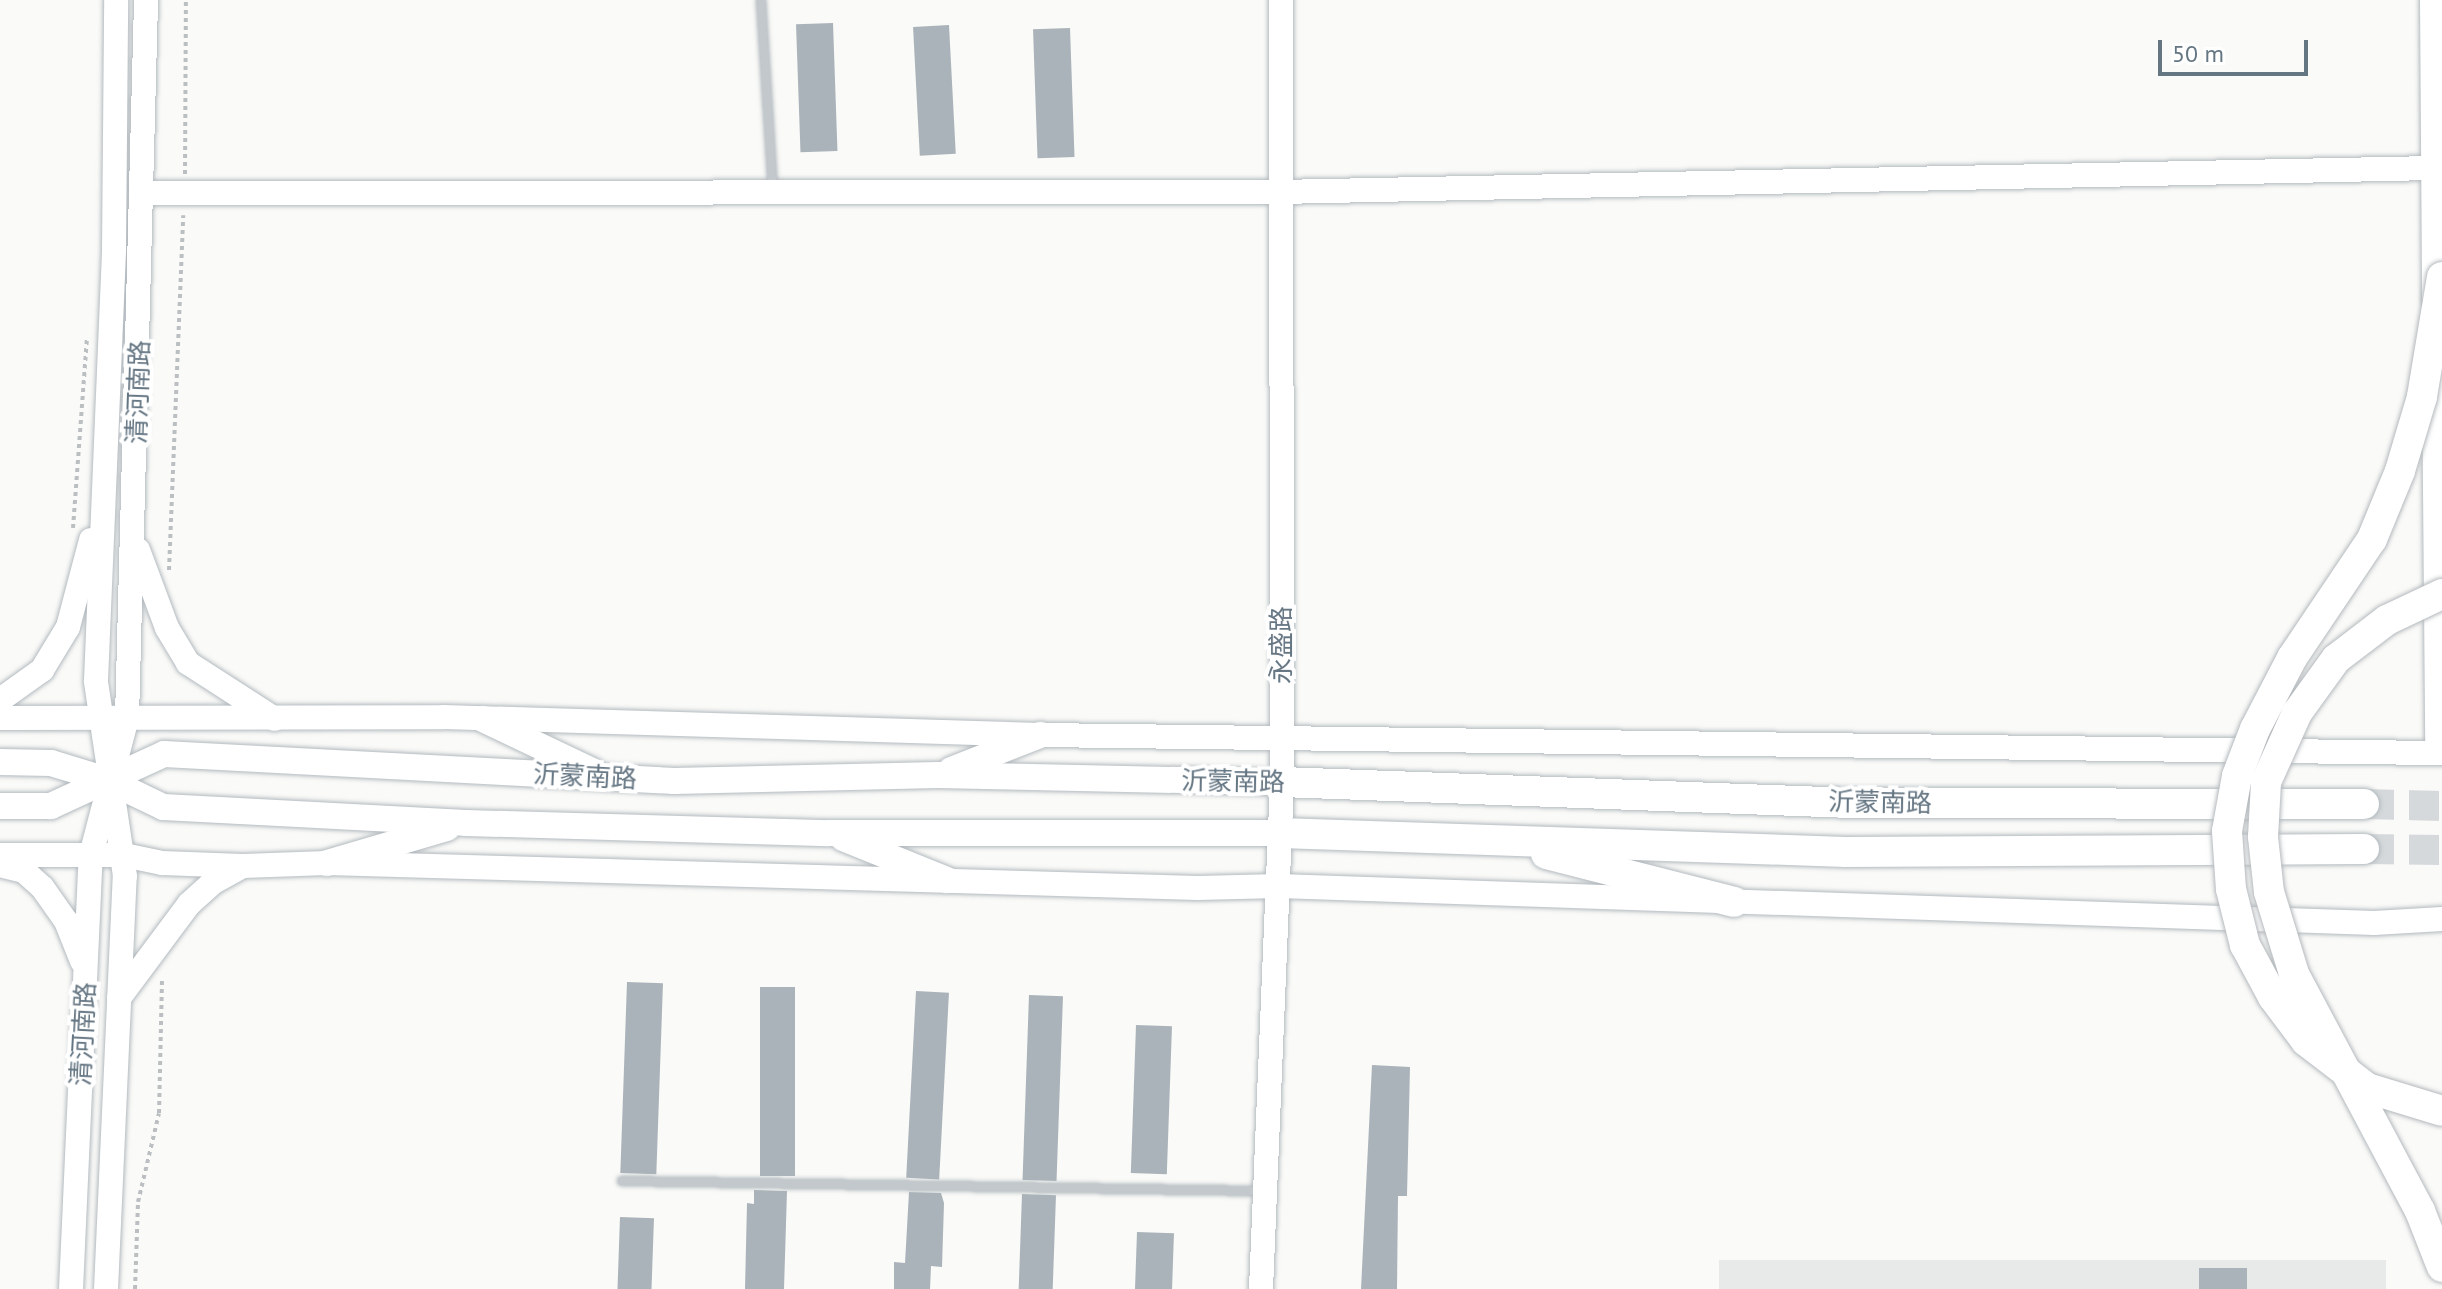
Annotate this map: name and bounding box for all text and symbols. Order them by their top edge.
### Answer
scale bar [2162,24,2312,74]
text: 50 m [2172,38,2224,69]
street label: 清河南路 [121,339,155,445]
street label: 永盛路 [1265,606,1297,684]
street label: 沂蒙南路 [532,758,638,794]
street label: 沂蒙南路 [1181,764,1285,798]
street label: 沂蒙南路 [1828,785,1932,819]
street label: 清河南路 [65,981,101,1087]

